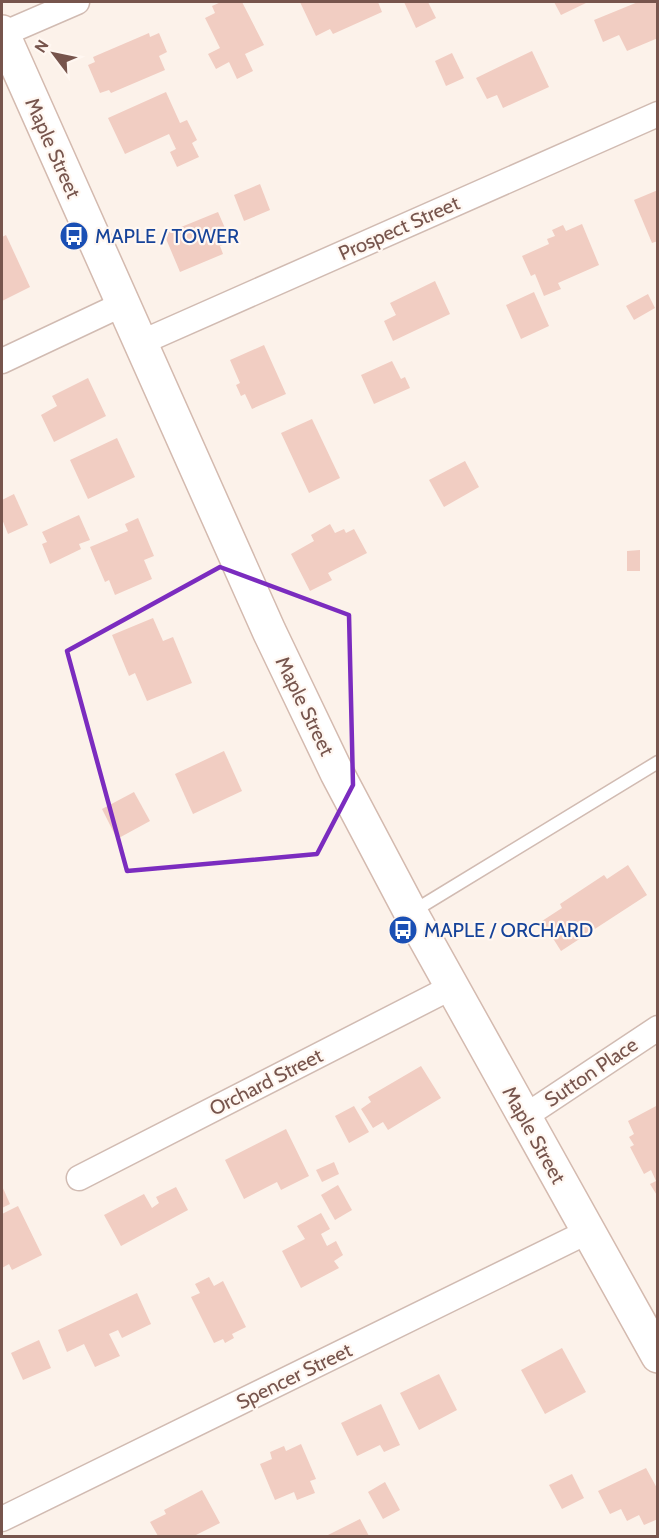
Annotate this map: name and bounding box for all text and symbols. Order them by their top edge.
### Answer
north arrow [24,24,84,84]
text: N [31,36,53,56]
street label: Maple Street [20,94,86,202]
street label: Prospect Street [335,191,463,265]
bus stop icon: MAPLE / TOWER [58,220,90,252]
place label: MAPLE / TOWER [95,224,239,248]
street label: Maple Street [271,652,339,760]
bus stop icon: MAPLE / ORCHARD [387,914,419,946]
place label: MAPLE / ORCHARD [424,918,593,942]
street label: Sutton Place [540,1032,642,1112]
street label: Orchard Street [205,1043,327,1121]
street label: Maple Street [497,1082,571,1188]
street label: Spencer Street [232,1338,356,1414]

